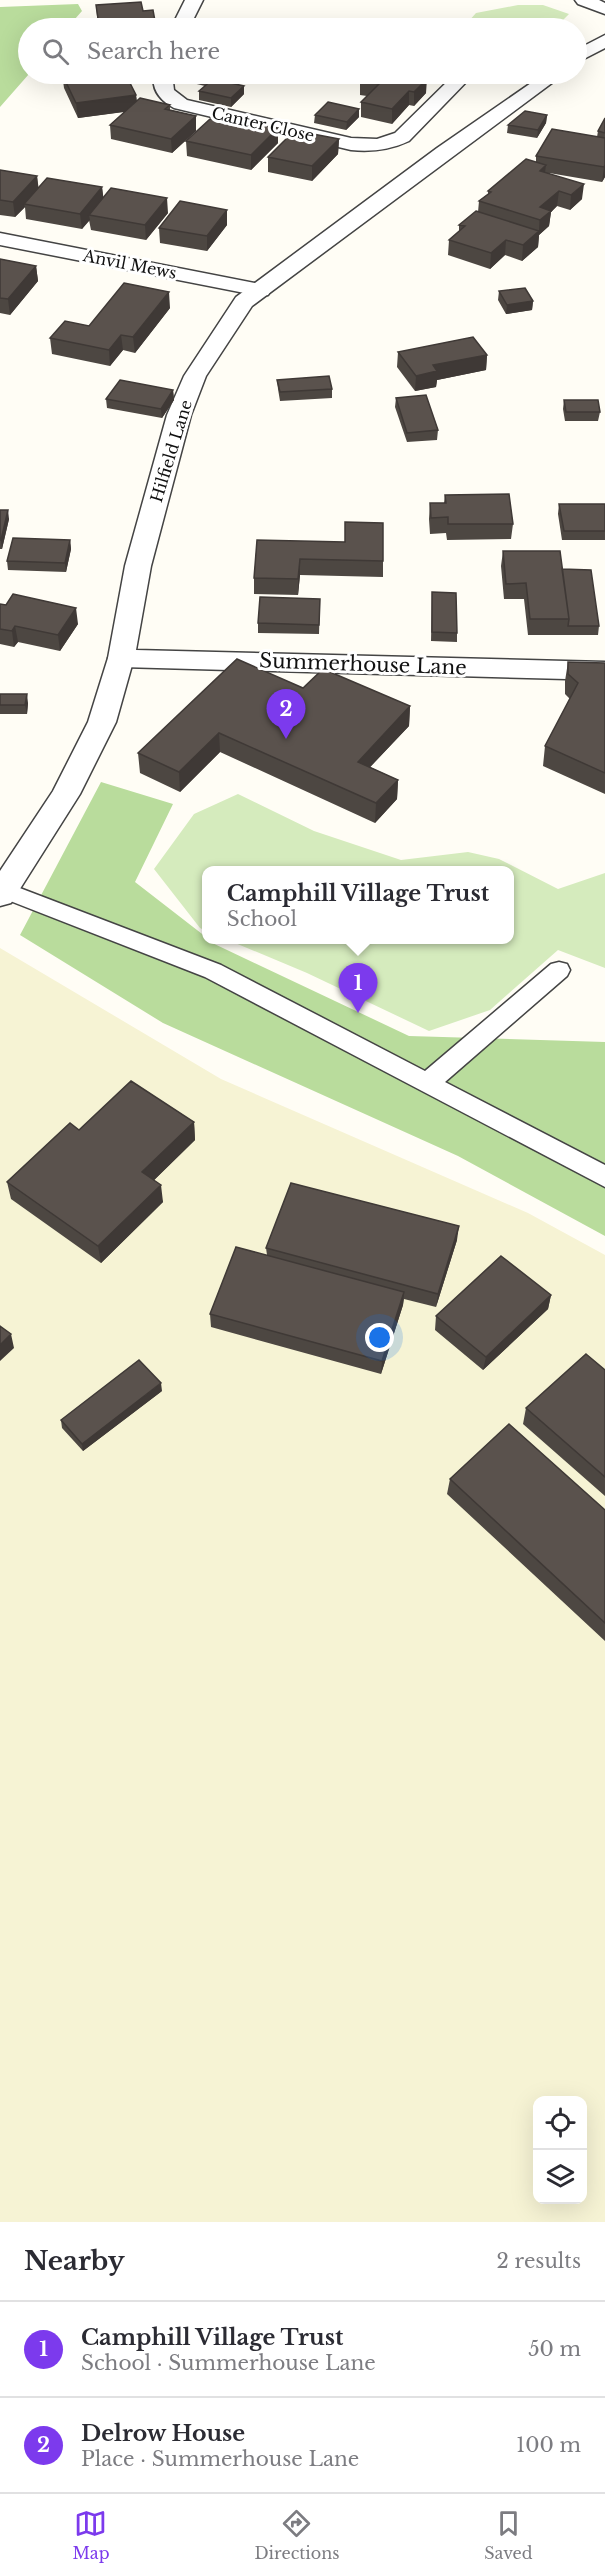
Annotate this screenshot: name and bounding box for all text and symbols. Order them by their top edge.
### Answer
search box [18,18,587,84]
icon: search [39,35,72,68]
text: Search here [87,38,220,65]
street label: Canter Close [210,102,316,146]
street label: Anvil Mews [81,245,178,283]
street label: Hilfield Lane [146,397,196,505]
street label: Summerhouse Lane [259,648,467,680]
pin: 2 [266,690,306,739]
popup [202,866,514,944]
text: Camphill Village Trust [227,880,489,907]
text: School [227,907,297,931]
pin: 1 [338,964,378,1013]
your location [365,1323,394,1352]
map controls [533,2096,587,2204]
button: locate [533,2096,587,2150]
button: layers [533,2150,587,2204]
text: Nearby [24,2245,125,2277]
text: 2 results [497,2249,581,2273]
text: Camphill Village Trust [81,2324,343,2351]
text: 1 [39,2337,48,2361]
text: 50 m [528,2337,581,2361]
text: School · Summerhouse Lane [81,2351,376,2375]
text: Delrow House [81,2420,245,2447]
text: 2 [37,2433,50,2457]
text: 100 m [516,2433,581,2457]
text: Place · Summerhouse Lane [81,2447,359,2471]
tab: Map [72,2507,110,2563]
tab: Directions [254,2507,339,2563]
tab: Saved [484,2507,533,2563]

